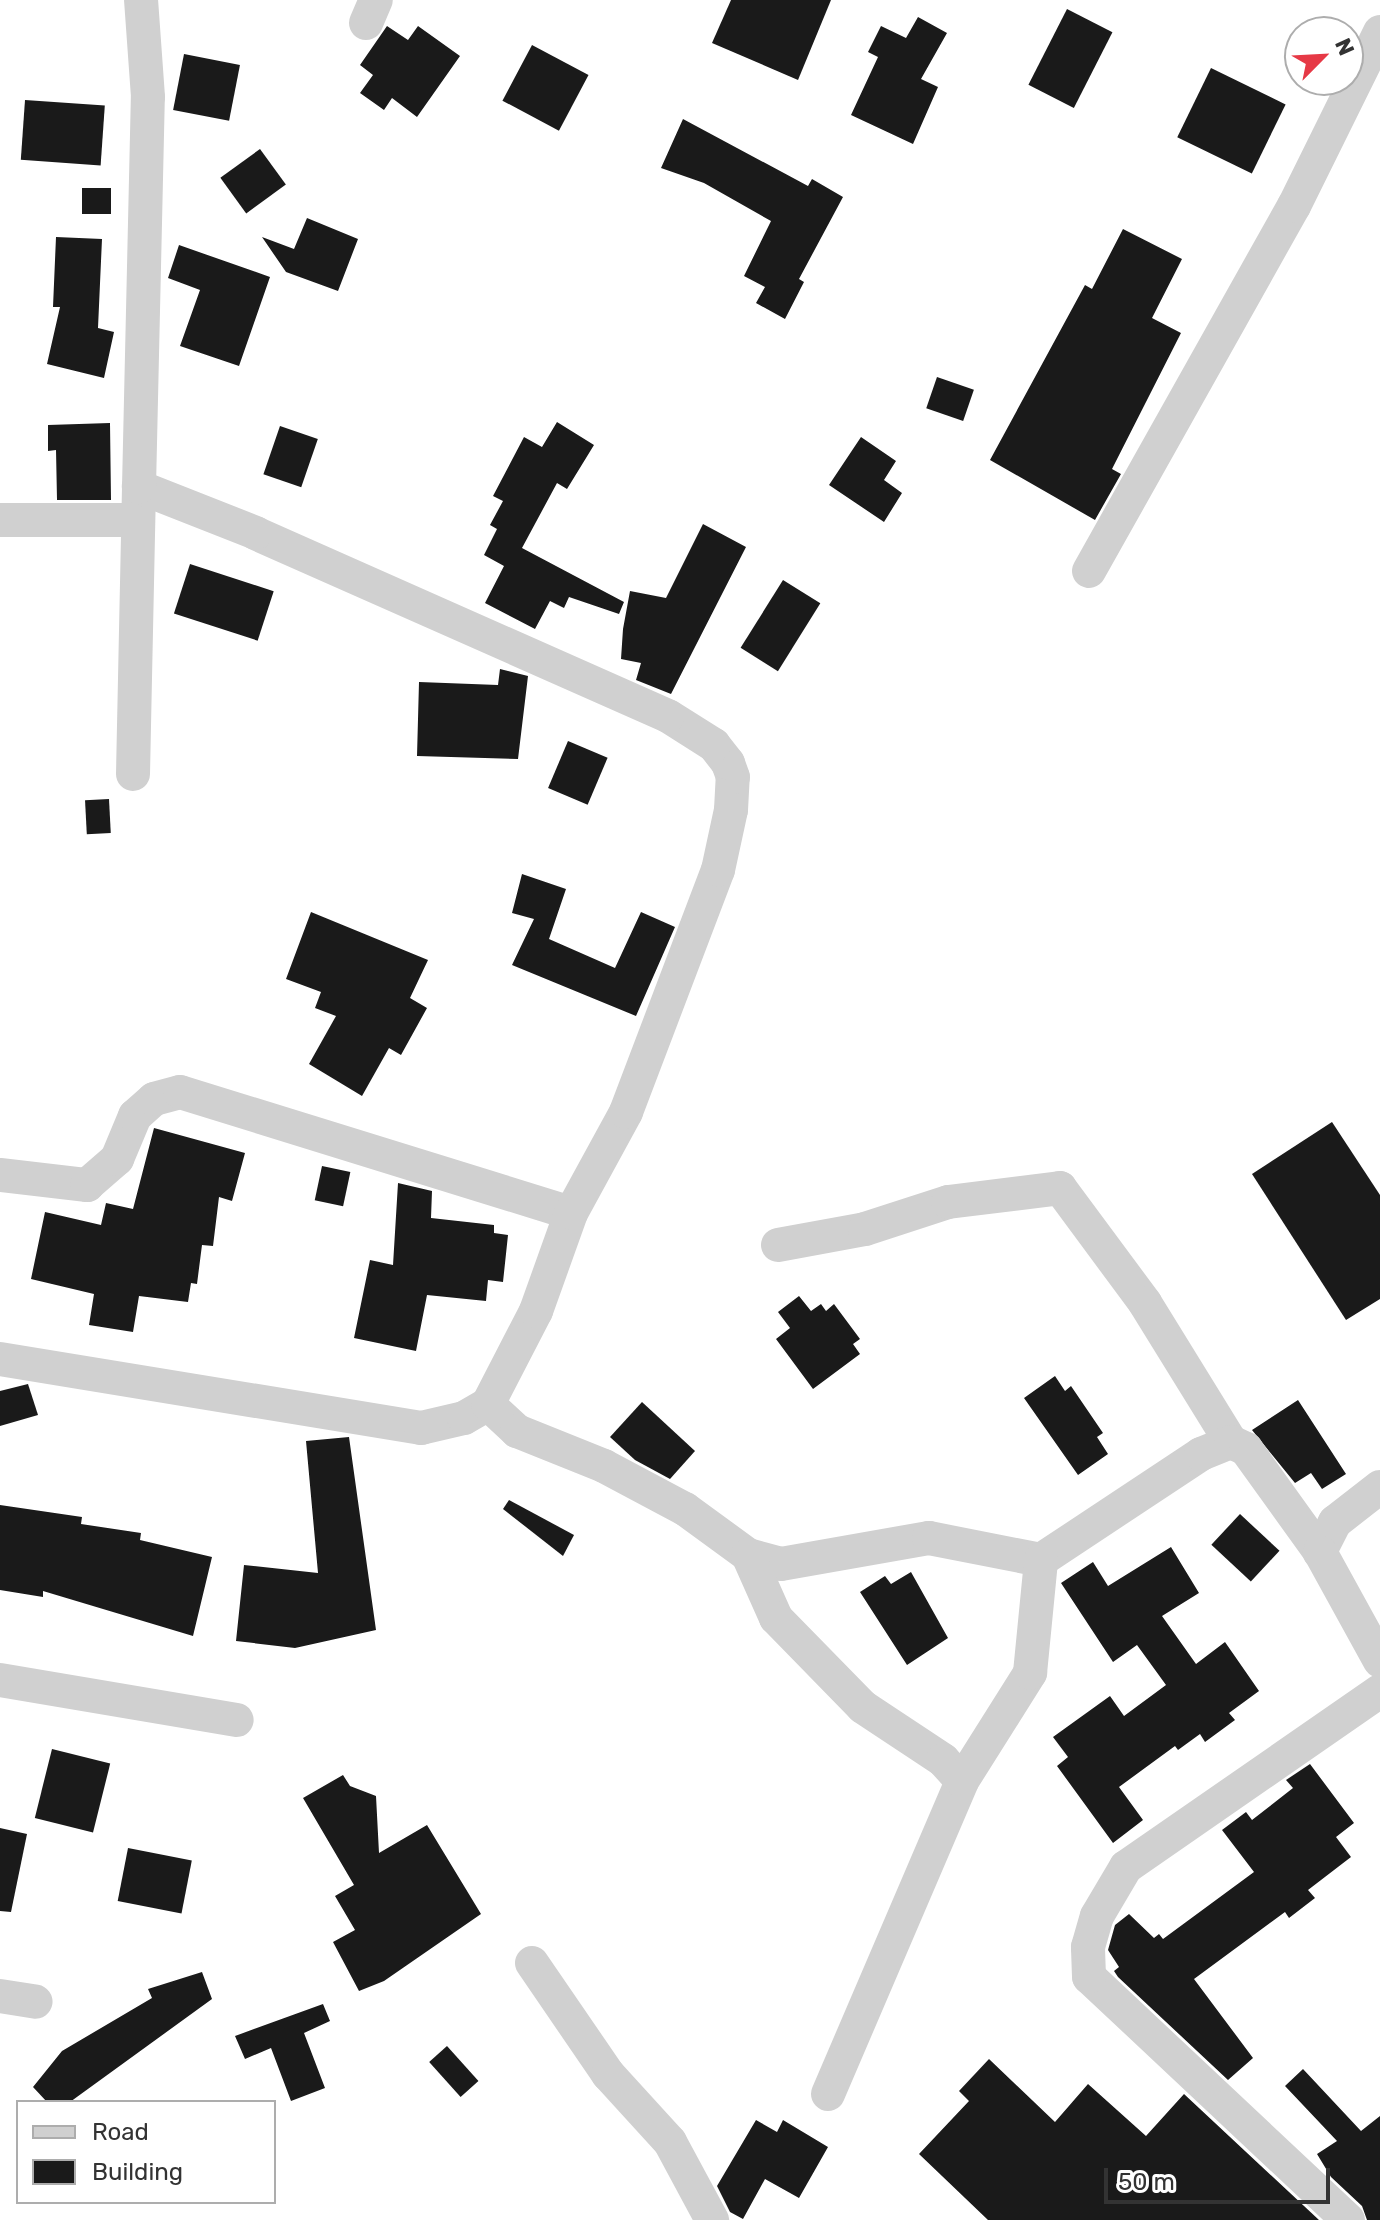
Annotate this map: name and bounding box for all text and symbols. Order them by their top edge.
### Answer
north arrow [1284,16,1364,96]
text: N [1329,34,1360,60]
legend [16,2100,276,2204]
text: Road [92,2118,149,2146]
scale bar [1108,2152,1334,2202]
text: Building [92,2158,183,2186]
text: 50 m [1118,2168,1175,2196]

